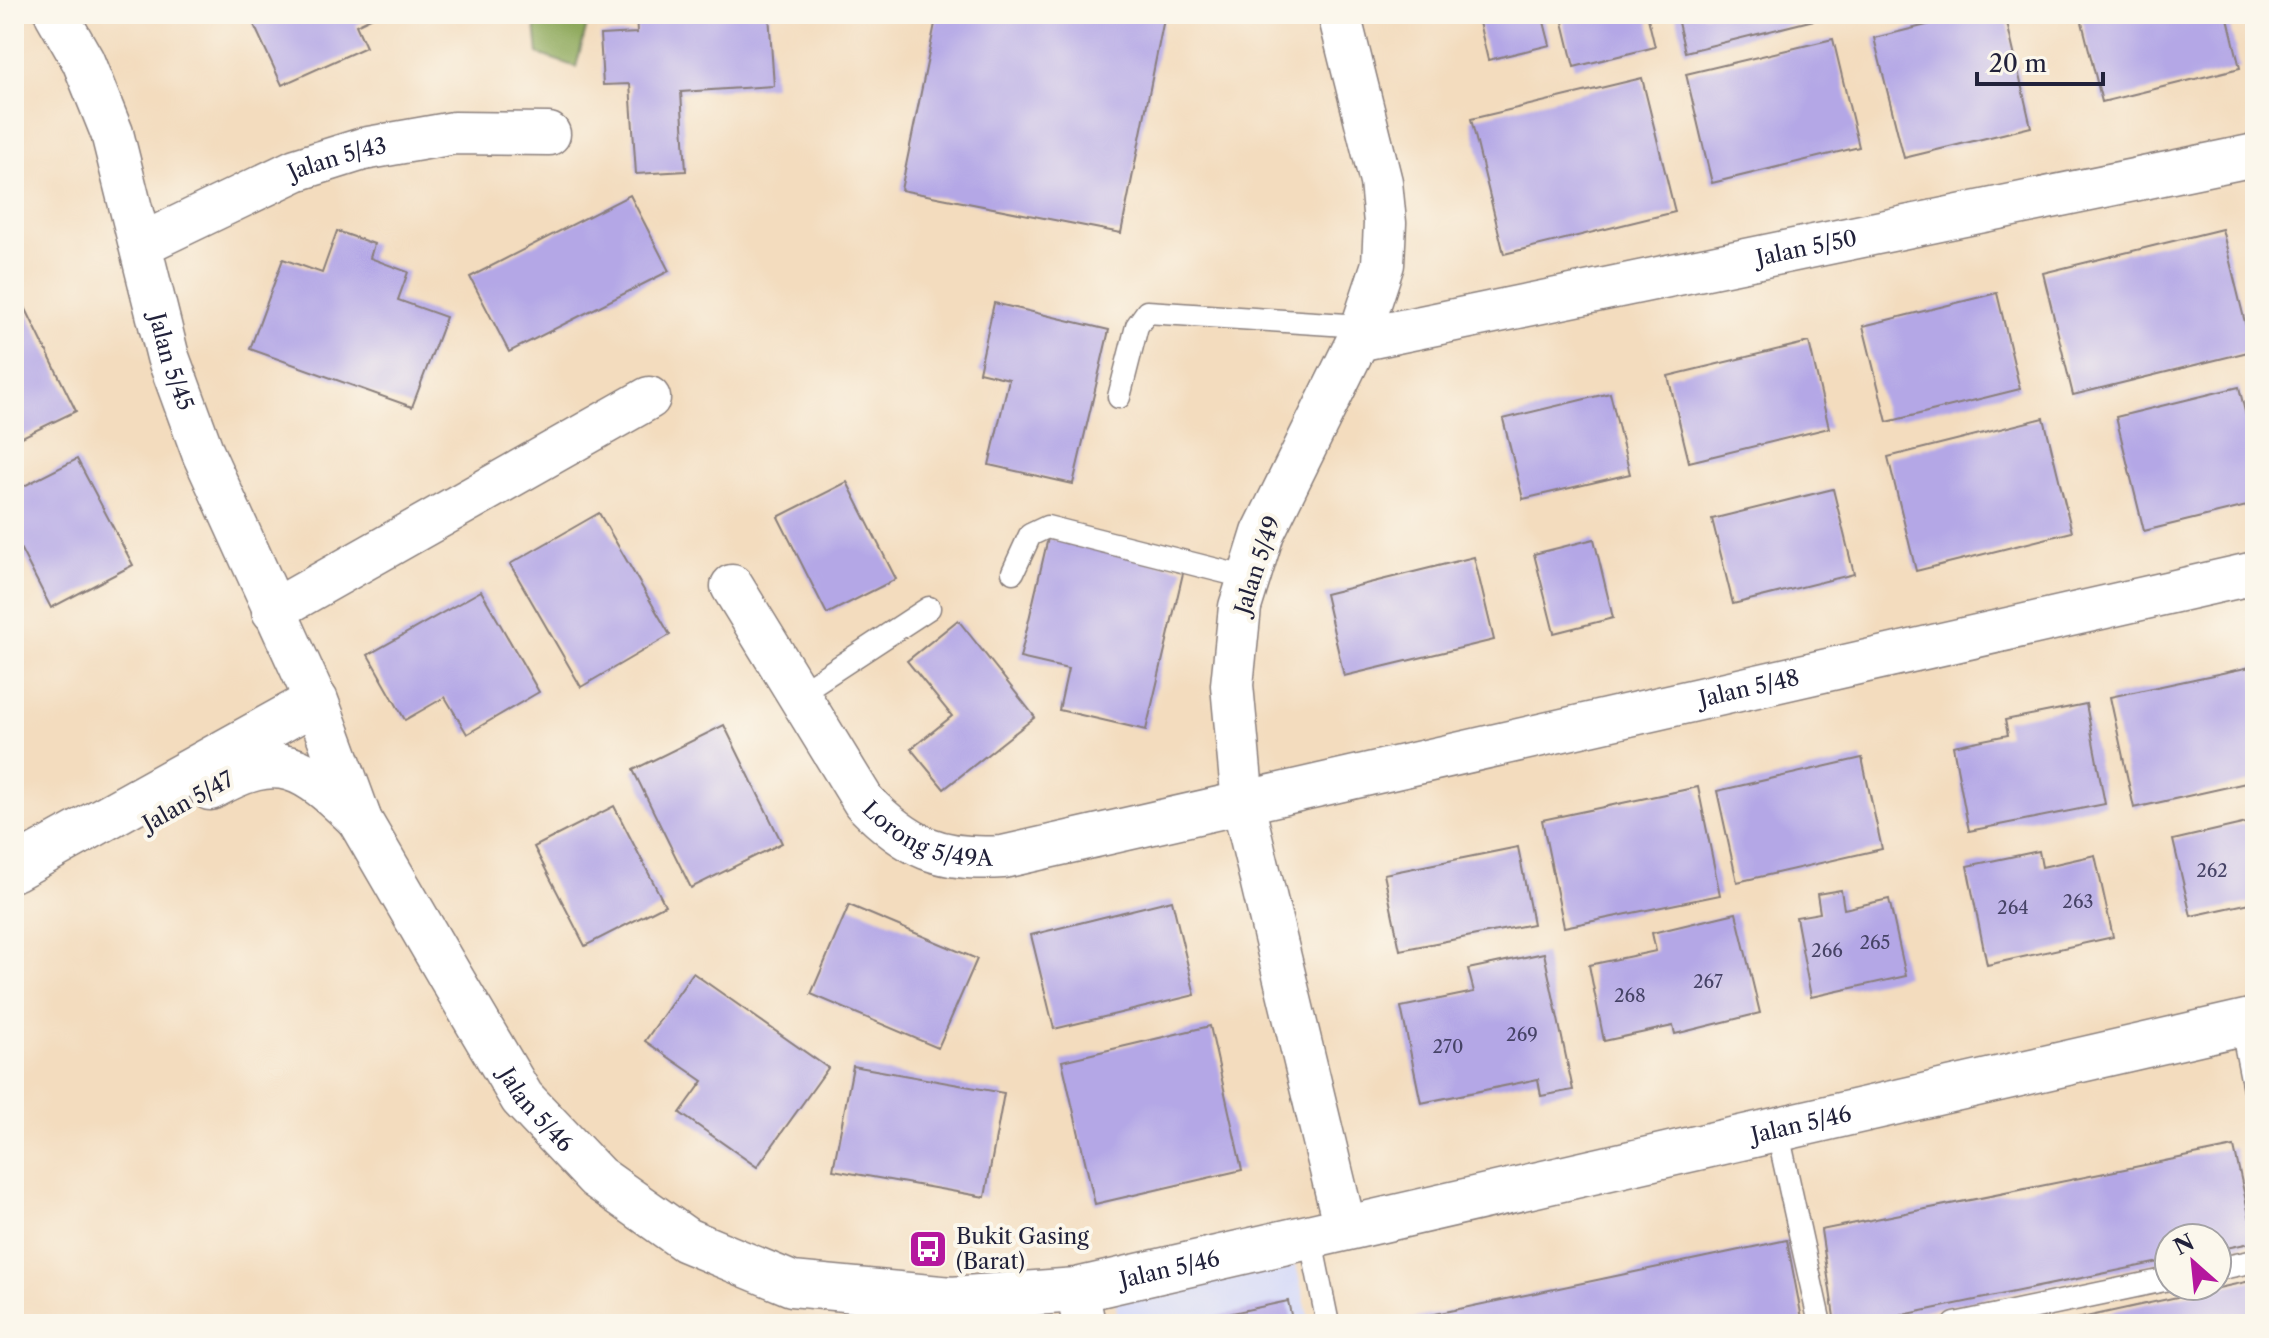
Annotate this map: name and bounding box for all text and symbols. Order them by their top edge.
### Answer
scale bar [1977,36,2103,86]
text: 20 m [1989,49,2047,78]
street label: Jalan 5/43 [281,132,389,187]
street label: Jalan 5/50 [1751,224,1859,272]
street label: Jalan 5/45 [143,307,199,414]
street label: Jalan 5/49 [1228,513,1286,621]
street label: Jalan 5/48 [1694,664,1802,713]
street label: Jalan 5/47 [135,765,239,839]
street label: Lorong 5/49A [857,795,994,872]
house number: 262 [2196,860,2228,882]
house number: 263 [2063,891,2093,913]
house number: 264 [1997,897,2029,919]
house number: 265 [1860,932,1890,954]
house number: 266 [1811,940,1843,962]
house number: 267 [1693,971,1723,993]
house number: 268 [1614,985,1646,1007]
house number: 269 [1506,1024,1538,1046]
house number: 270 [1433,1036,1463,1058]
street label: Jalan 5/46 [492,1060,579,1157]
street label: Jalan 5/46 [1746,1100,1854,1150]
north arrow [2153,1222,2233,1302]
place label: Bukit Gasing (Barat) [956,1223,1089,1275]
bus stop icon: Bukit Gasing (Barat) [907,1228,949,1270]
text: N [2169,1228,2199,1261]
street label: Jalan 5/46 [1114,1245,1222,1294]

